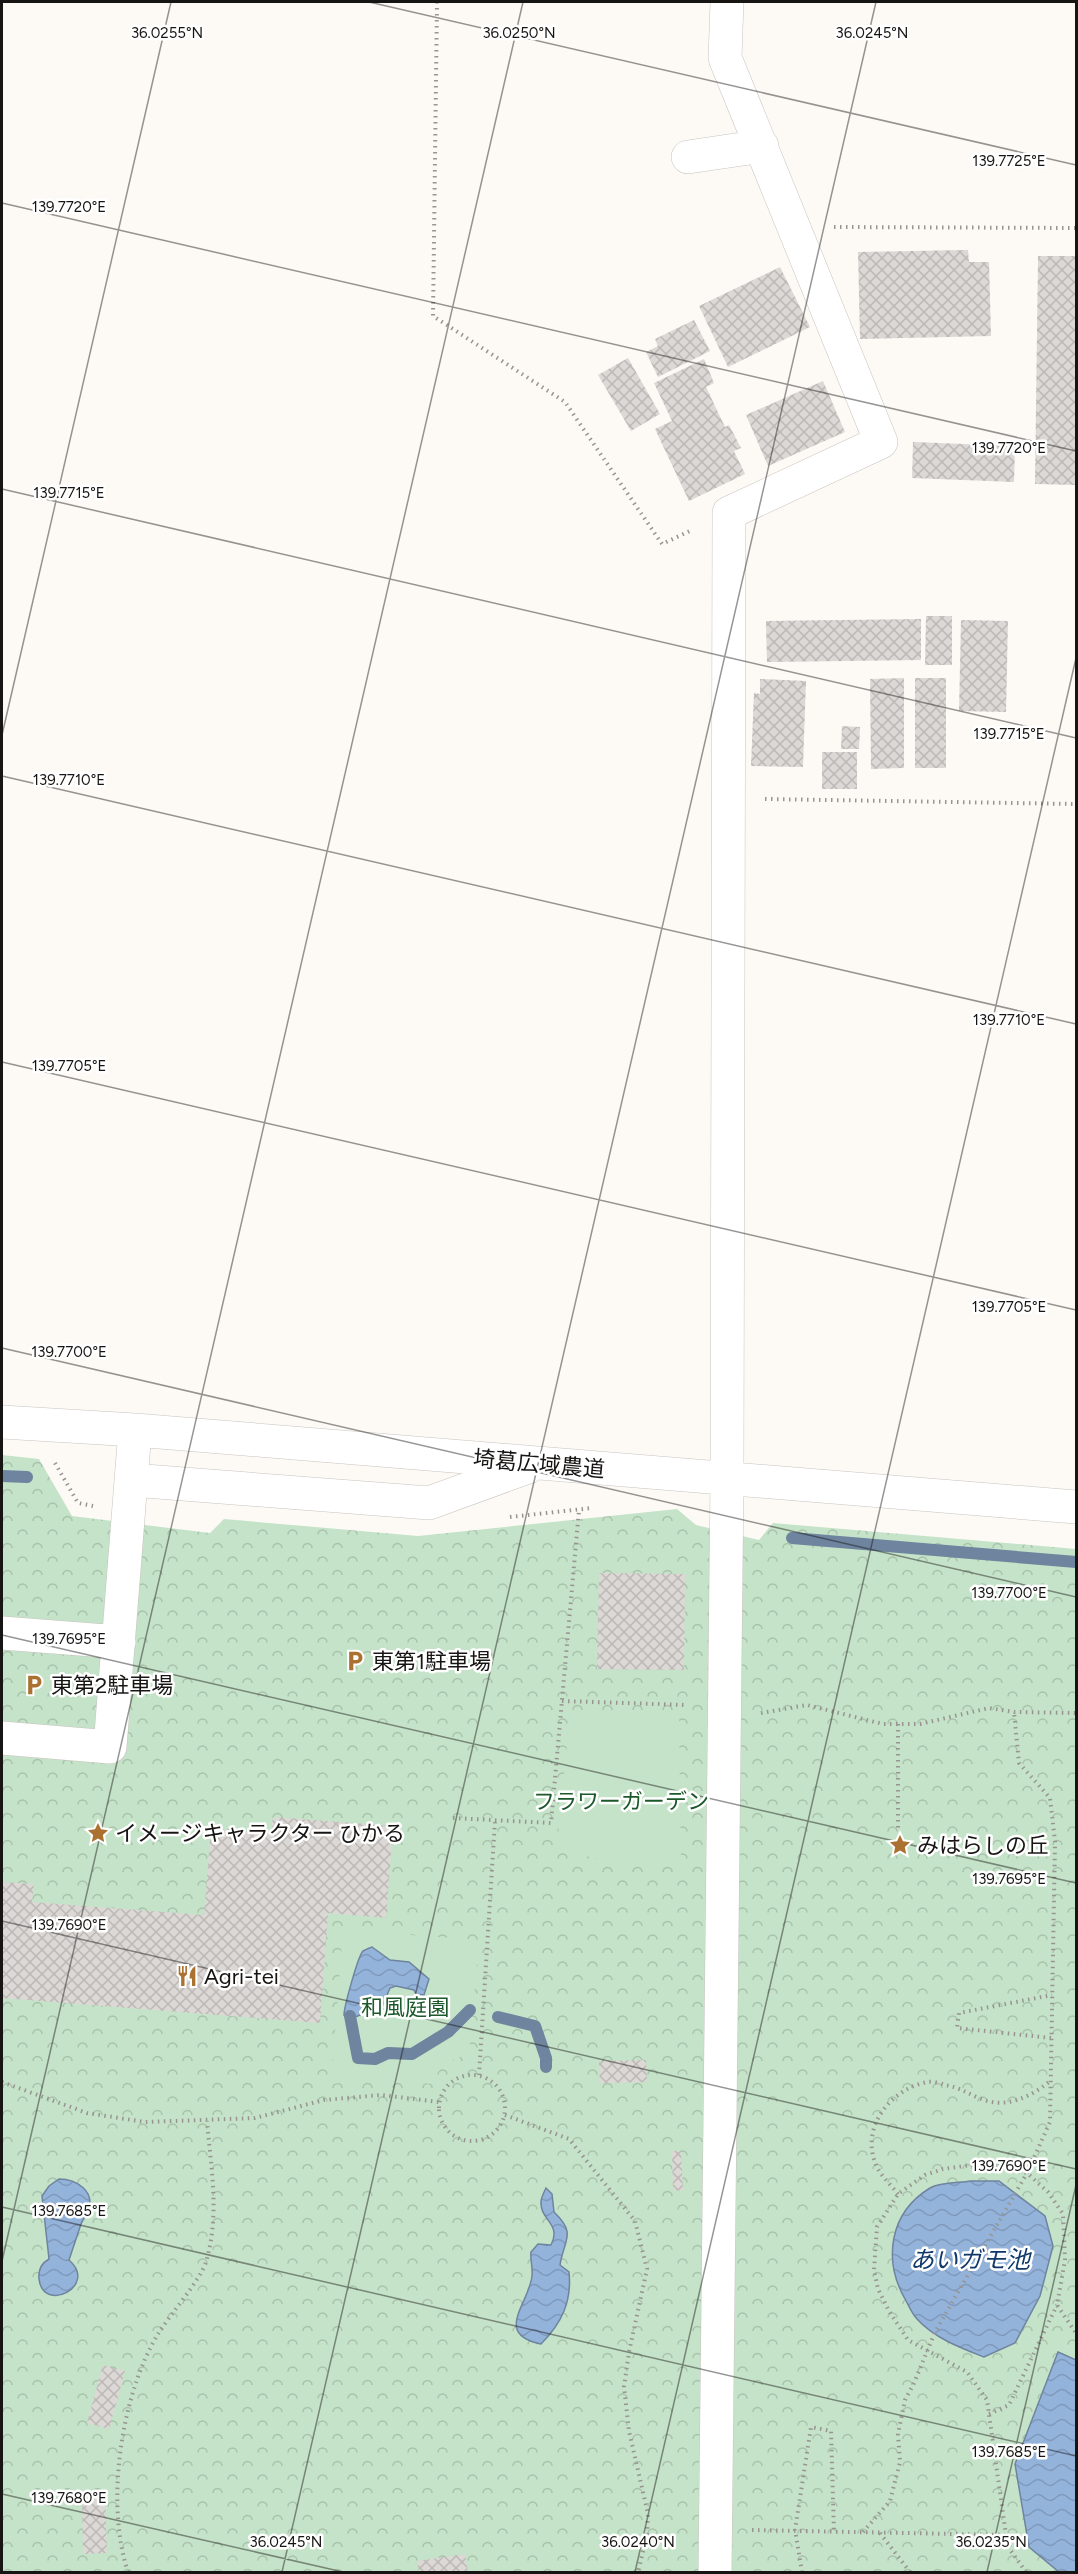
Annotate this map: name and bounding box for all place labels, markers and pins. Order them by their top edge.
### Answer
place label: 東第1駐車場 [372,1648,491,1675]
parking icon: 東第1駐車場 [343,1649,367,1673]
place label: 東第2駐車場 [51,1672,173,1699]
parking icon: 東第2駐車場 [22,1673,46,1697]
place label: イメージキャラクター ひかる [115,1820,405,1847]
place icon: イメージキャラクター ひかる [86,1821,110,1845]
place label: みはらしの丘 [917,1832,1049,1859]
place icon: みはらしの丘 [888,1833,912,1857]
place label: Agri-tei [204,1963,279,1990]
restaurant icon: Agri-tei [175,1964,199,1988]

